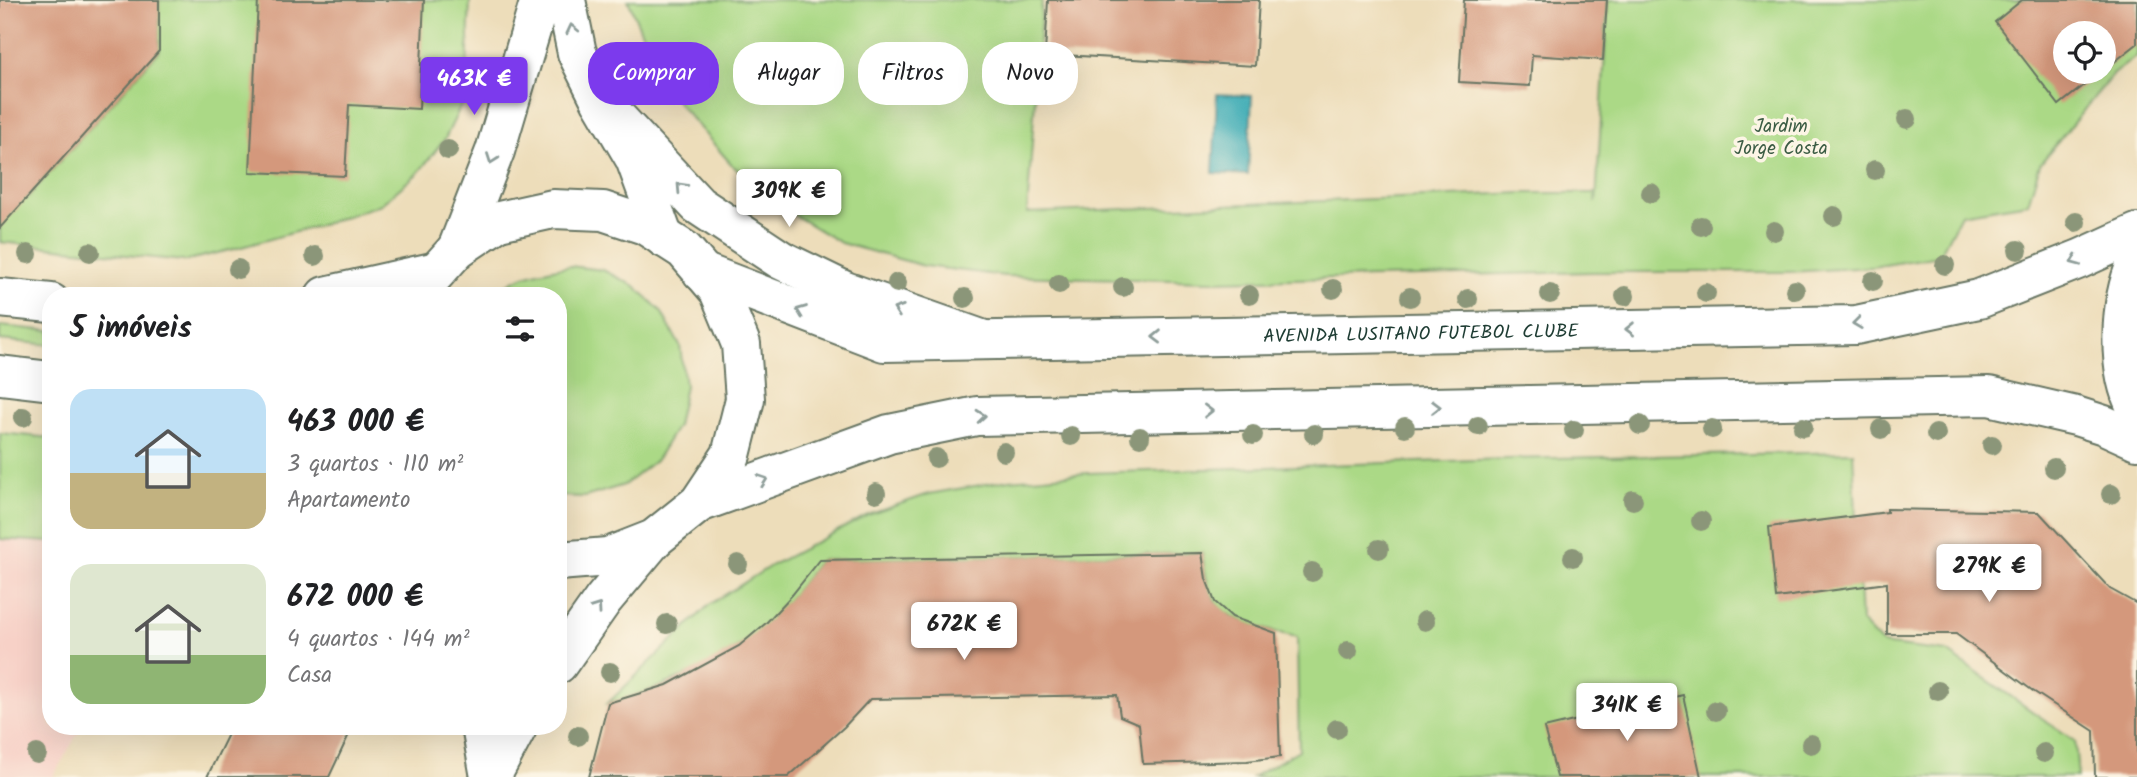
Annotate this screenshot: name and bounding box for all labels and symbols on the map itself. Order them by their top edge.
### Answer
one-way arrow [566,23,580,35]
pin: 463K € [417,58,531,117]
park label: Jardim Jorge Costa [1734,112,1828,164]
one-way arrow [486,152,500,164]
pin: 309K € [732,170,846,229]
one-way arrow [677,182,690,195]
one-way arrow [2070,253,2082,267]
one-way arrow [893,304,905,318]
one-way arrow [795,305,807,319]
one-way arrow [1851,316,1863,331]
street label: AVENIDA LUSITANO FUTEBOL CLUBE [1263,317,1580,352]
one-way arrow [1624,321,1635,337]
one-way arrow [1152,329,1162,345]
one-way arrow [1431,399,1441,415]
one-way arrow [1203,403,1214,419]
one-way arrow [976,409,987,424]
one-way arrow [757,474,769,488]
pin: 279K € [1932,544,2046,604]
pin: 672K € [907,602,1021,662]
one-way arrow [589,603,601,616]
pin: 341K € [1570,684,1684,743]

